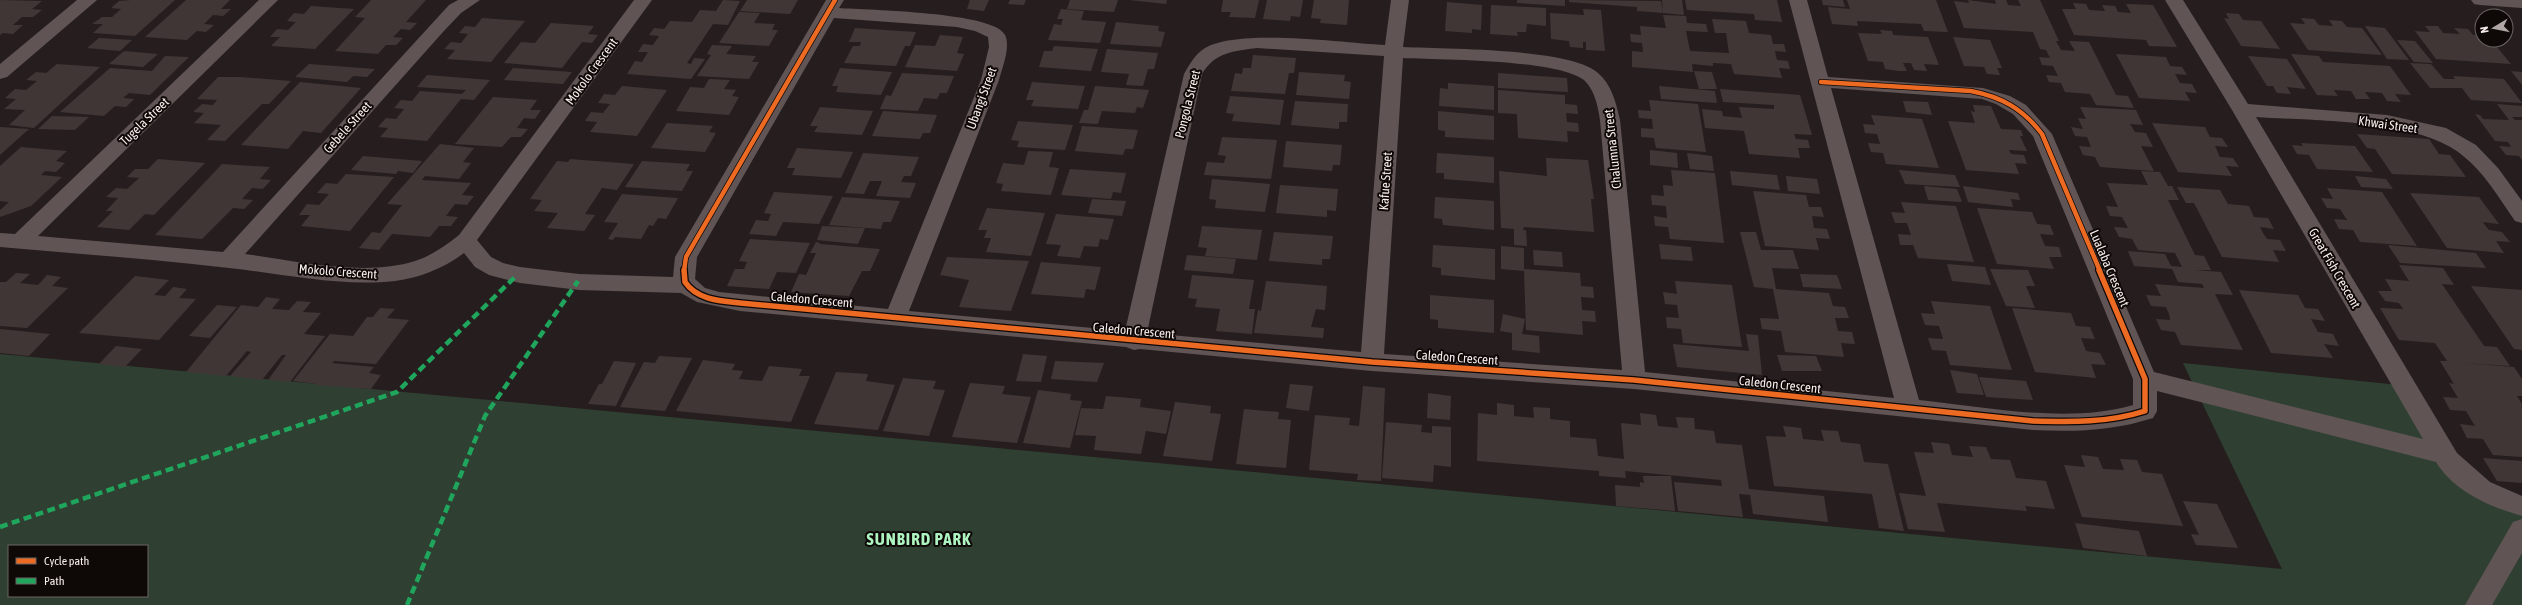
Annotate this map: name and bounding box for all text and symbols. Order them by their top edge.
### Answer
north arrow [2474,8,2514,48]
text: N [2478,25,2491,34]
street label: Mokolo Crescent [562,35,621,107]
street label: Ubangi Street [963,65,1000,131]
street label: Pongola Street [1172,68,1203,140]
street label: Tugela Street [117,94,172,148]
street label: Gebele Street [320,98,375,156]
street label: Chalumna Street [1601,108,1624,189]
street label: Khwai Street [2357,113,2419,136]
street label: Kafue Street [1376,151,1395,211]
street label: Great Fish Crescent [2306,226,2364,311]
street label: Lualaba Crescent [2087,228,2133,309]
street label: Mokolo Crescent [298,261,378,282]
street label: Caledon Crescent [770,288,854,311]
street label: Caledon Crescent [1092,319,1176,342]
street label: Caledon Crescent [1415,347,1499,368]
street label: Caledon Crescent [1738,373,1822,396]
district label: SUNBIRD PARK [867,529,971,549]
legend [8,545,148,597]
text: Cycle path [44,554,89,568]
text: Path [44,574,65,588]

